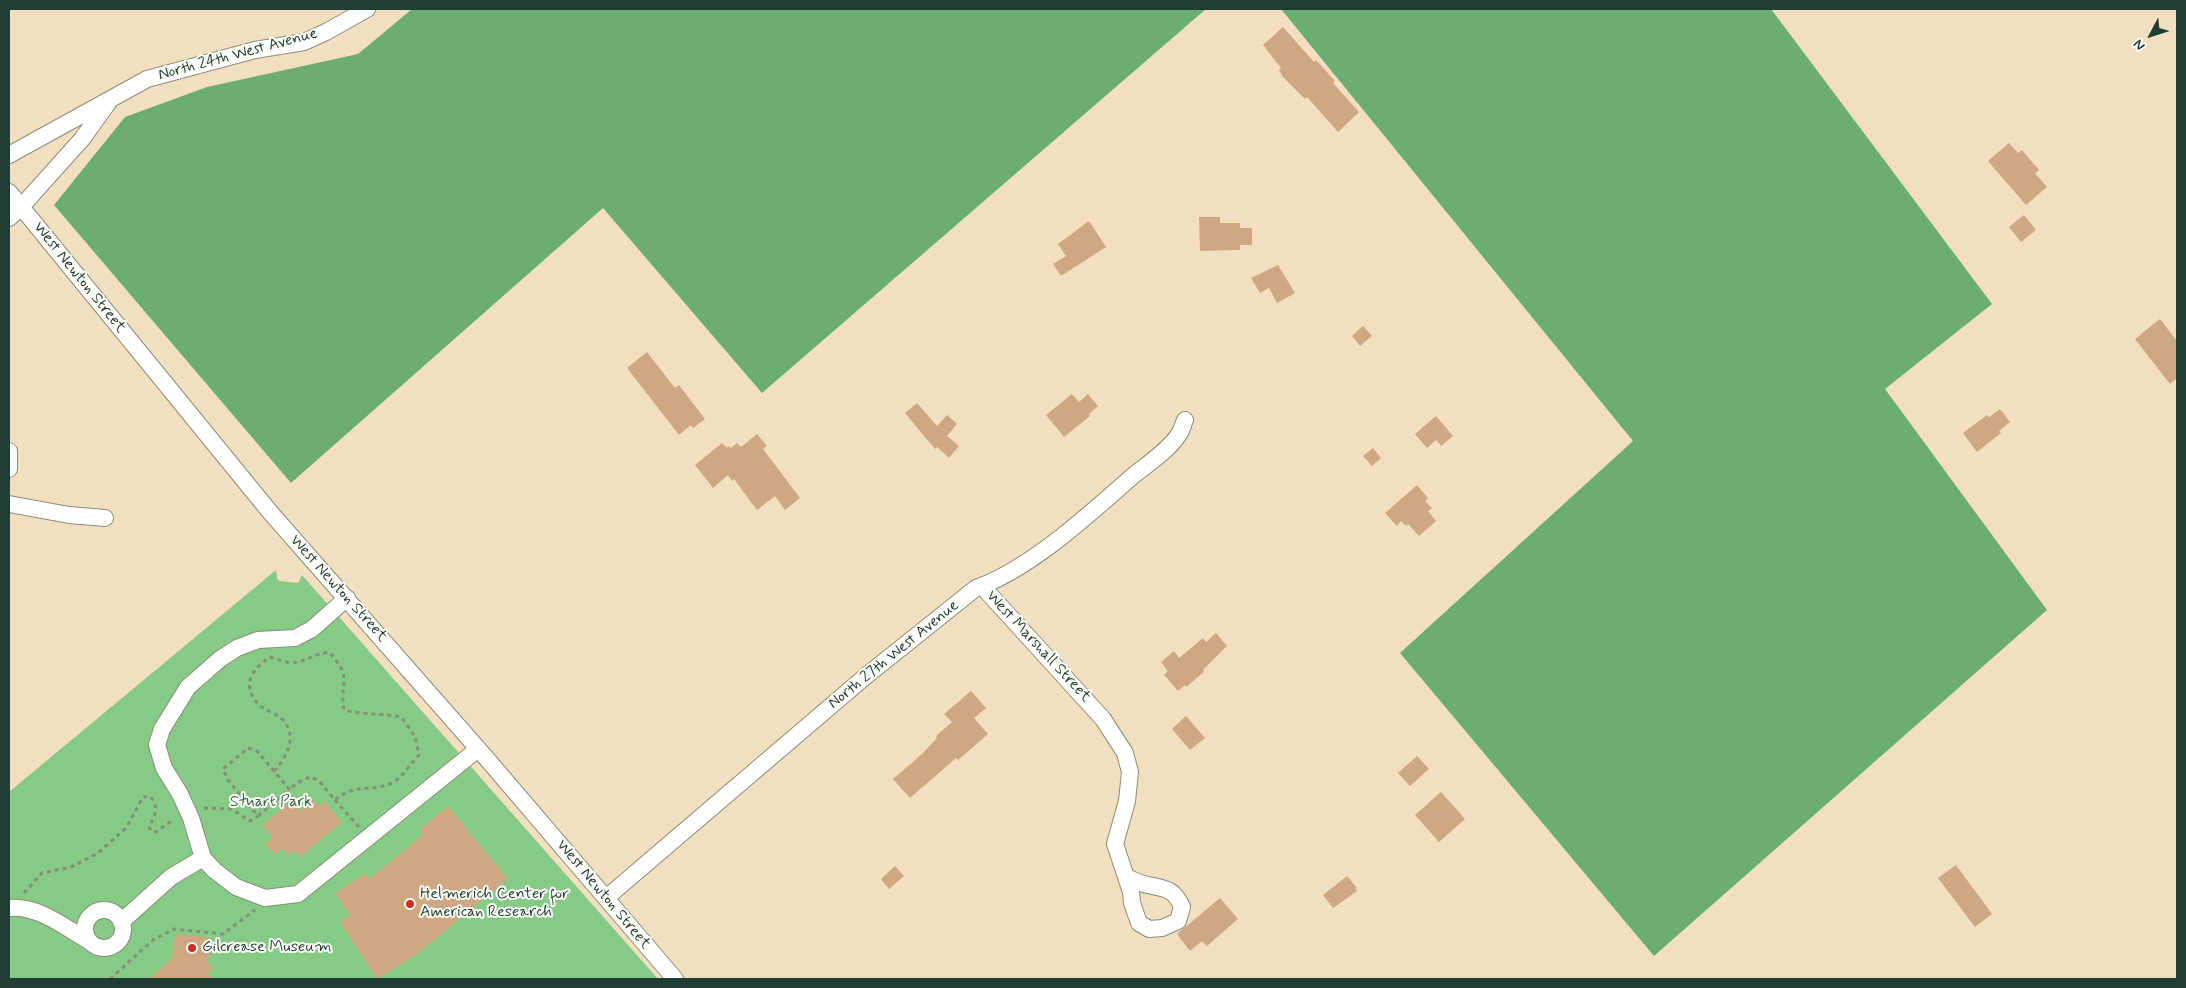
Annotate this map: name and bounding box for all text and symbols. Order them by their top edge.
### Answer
north arrow [2126,10,2176,60]
street label: North 24th West Avenue [156,24,320,86]
text: N [2130,35,2149,54]
street label: West Newton Street [28,219,130,337]
street label: West Newton Street [285,532,391,646]
street label: West Marshall Street [981,587,1095,707]
street label: North 27th West Avenue [825,596,963,714]
park label: Stuart Park [230,793,312,813]
street label: West Newton Street [552,836,654,954]
place label: Helmerich Center for American Research [420,885,569,923]
marker: Helmerich Center for American Research [404,898,416,910]
place label: Gilcrease Museum [202,938,332,958]
marker: Gilcrease Museum [186,942,198,954]

